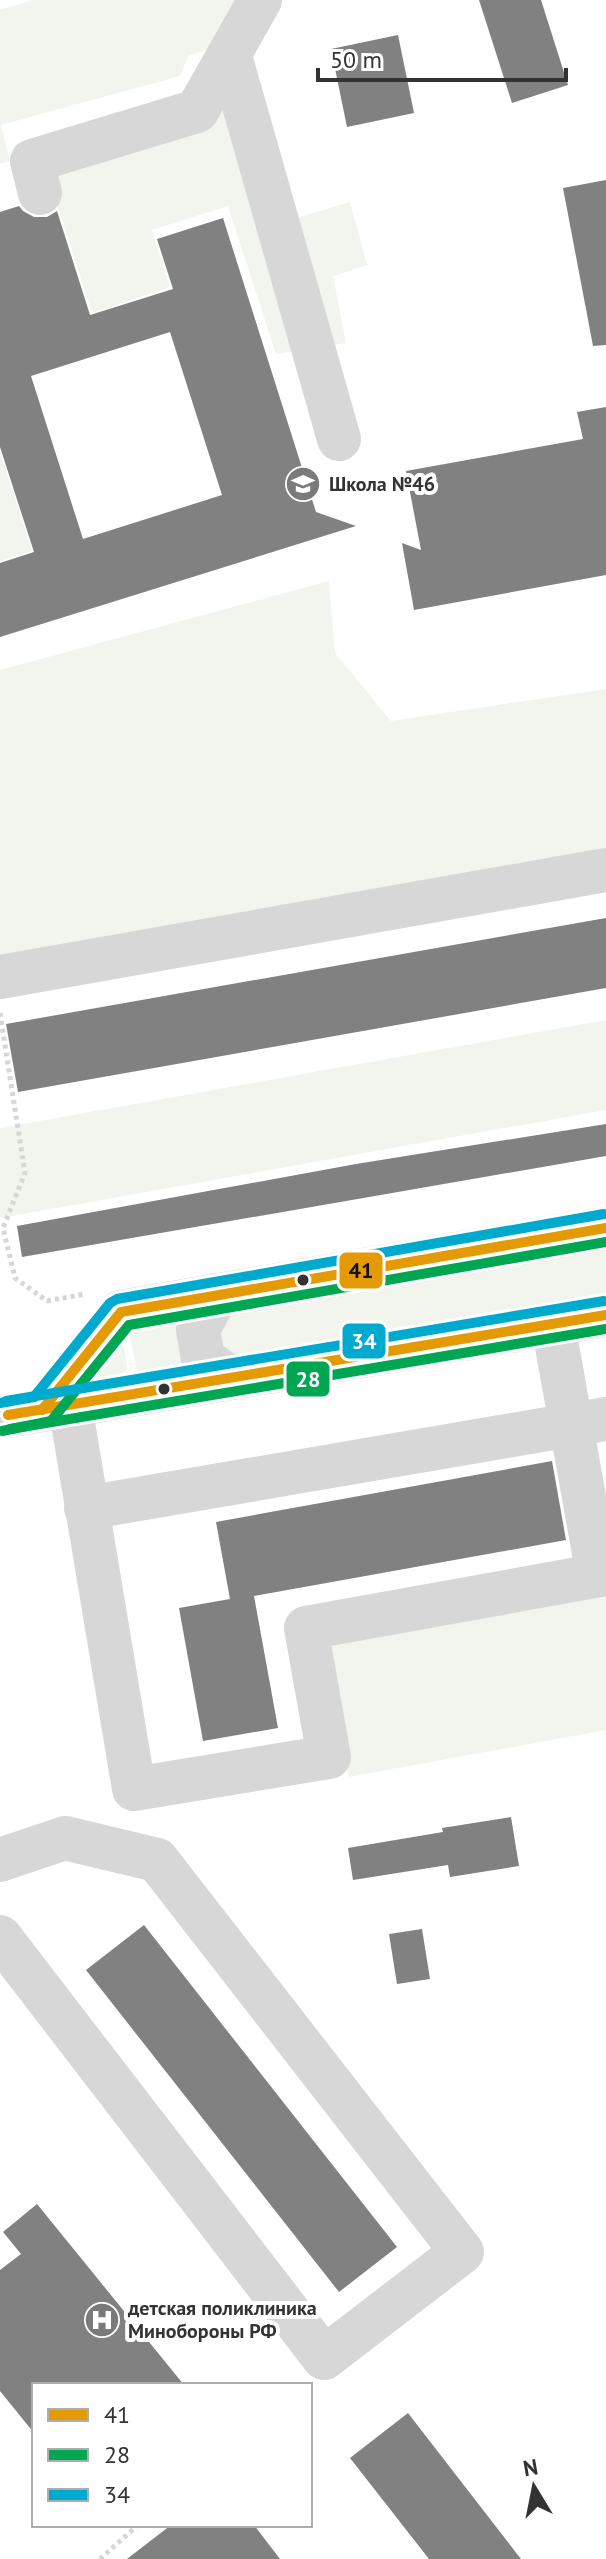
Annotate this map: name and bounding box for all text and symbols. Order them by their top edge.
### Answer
scale bar [318,32,566,82]
text: 50 m [330,44,382,75]
school or university icon: Школа №46 [284,465,322,503]
place label: Школа №46 [329,471,435,497]
line badge: 41 [338,1251,384,1290]
text: 41 [349,1256,373,1284]
unlabelled marker [295,1272,311,1288]
line badge: 34 [341,1322,387,1360]
text: 34 [352,1327,377,1355]
line badge: 28 [285,1360,331,1398]
text: 28 [296,1365,320,1393]
unlabelled marker [156,1381,172,1397]
place label: детская поликлиника Минобороны РФ [127,2295,317,2344]
hospital icon: детская поликлиника Минобороны РФ [83,2301,121,2339]
legend [32,2383,312,2527]
text: 41 [104,2399,130,2430]
text: 28 [104,2439,130,2470]
north arrow [494,2447,574,2527]
text: N [521,2452,540,2482]
text: 34 [104,2479,130,2510]

